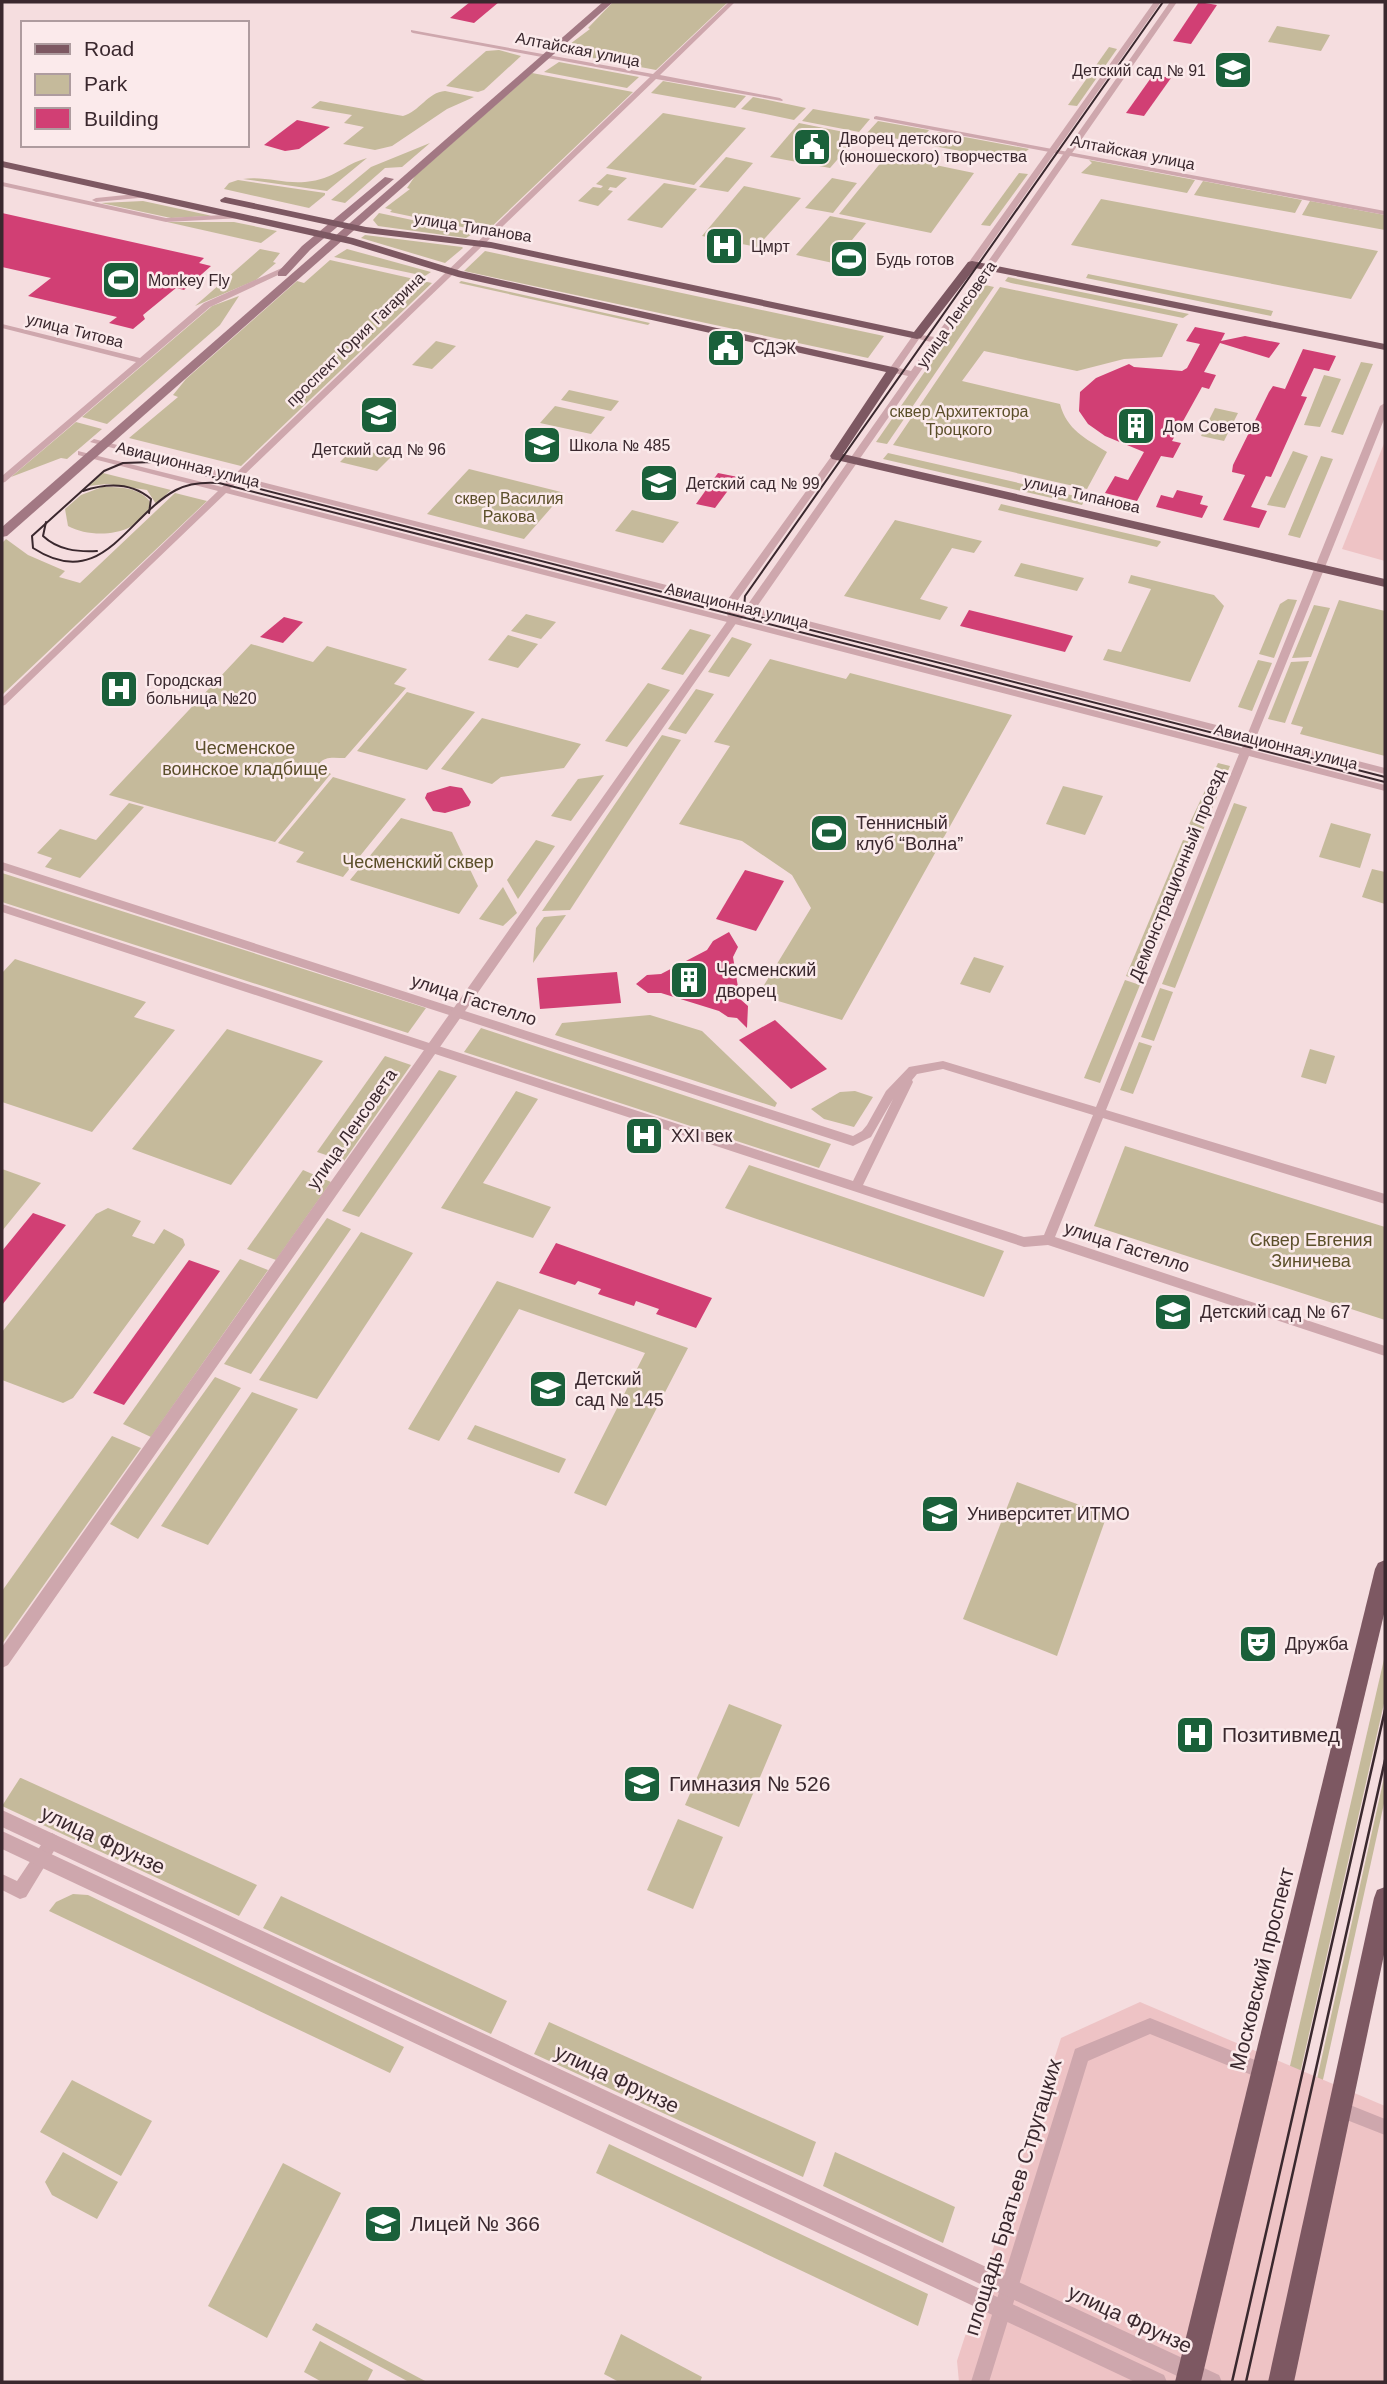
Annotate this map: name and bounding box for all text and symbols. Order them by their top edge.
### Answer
legend [21,21,248,147]
street label: Алтайская улица [514,29,642,70]
text: Road [84,37,134,60]
school or university icon: Детский сад № 91 [1212,49,1254,91]
place label: Детский сад № 91 [1072,62,1206,79]
text: Park [84,72,128,95]
text: Building [84,107,159,130]
public building icon: Дворец детского (юношеского) творчества [791,126,833,168]
place label: Дворец детского (юношеского) творчества [839,130,1027,165]
street label: Алтайская улица [1069,132,1197,173]
street label: улица Типанова [413,210,533,245]
hospital icon: Цмрт [703,225,745,267]
place label: Цмрт [751,238,790,255]
sports icon: Будь готов [828,238,870,280]
place label: Будь готов [876,251,954,268]
street label: улица Ленсовета [913,258,1000,371]
sports icon: Monkey Fly [100,259,142,301]
street label: проспект Юрия Гагарина [283,269,428,410]
place label: Monkey Fly [148,272,230,289]
street label: улица Титова [24,310,125,351]
public building icon: СДЭК [705,327,747,369]
place label: СДЭК [753,340,797,357]
school or university icon: Детский сад № 96 [358,394,400,436]
park label: сквер Архитектора Троцкого [890,403,1029,438]
building icon: Дом Советов [1115,405,1157,447]
place label: Дом Советов [1163,418,1260,435]
school or university icon: Школа № 485 [521,424,563,466]
place label: Школа № 485 [569,437,670,454]
street label: Авиационная улица [114,438,262,491]
place label: Детский сад № 96 [312,441,446,458]
school or university icon: Детский сад № 99 [638,462,680,504]
street label: улица Типанова [1022,473,1142,516]
place label: Детский сад № 99 [686,475,820,492]
park label: сквер Василия Ракова [454,490,564,525]
street label: Авиационная улица [663,579,811,632]
hospital icon: Городская больница №20 [98,668,140,710]
place label: Городская больница №20 [146,672,257,707]
street label: Авиационная улица [1212,720,1360,773]
park label: Чесменское воинское кладбище [162,738,328,779]
street label: Демонстрационный проезд [1125,765,1229,984]
sports icon: Теннисный клуб “Волна” [808,812,850,854]
place label: Теннисный клуб “Волна” [856,813,963,854]
park label: Чесменский сквер [342,852,494,872]
building icon: Чесменский дворец [668,959,710,1001]
place label: Чесменский дворец [716,960,816,1001]
street label: улица Гастелло [409,970,539,1030]
street label: улица Ленсовета [303,1064,402,1193]
hospital icon: XXI век [623,1115,665,1157]
place label: XXI век [671,1126,732,1146]
street label: улица Гастелло [1062,1217,1192,1277]
park label: Сквер Евгения Зиничева [1250,1230,1372,1271]
school or university icon: Детский сад № 67 [1152,1291,1194,1333]
place label: Детский сад № 67 [1200,1302,1350,1322]
school or university icon: Детский сад № 145 [527,1368,569,1410]
place label: Детский сад № 145 [575,1369,664,1410]
school or university icon: Университет ИТМО [919,1493,961,1535]
place label: Университет ИТМО [967,1504,1130,1524]
theatre icon: Дружба [1237,1623,1279,1665]
place label: Дружба [1285,1634,1349,1654]
hospital icon: Позитивмед [1174,1714,1216,1756]
place label: Позитивмед [1222,1723,1340,1746]
school or university icon: Гимназия № 526 [621,1763,663,1805]
place label: Гимназия № 526 [669,1772,830,1795]
street label: улица Фрунзе [38,1801,169,1878]
street label: Московский проспект [1225,1865,1298,2073]
street label: улица Фрунзе [552,2040,683,2117]
street label: площадь Братьев Стругацких [959,2055,1066,2338]
school or university icon: Лицей № 366 [362,2203,404,2245]
place label: Лицей № 366 [410,2212,540,2235]
street label: улица Фрунзе [1065,2280,1196,2357]

